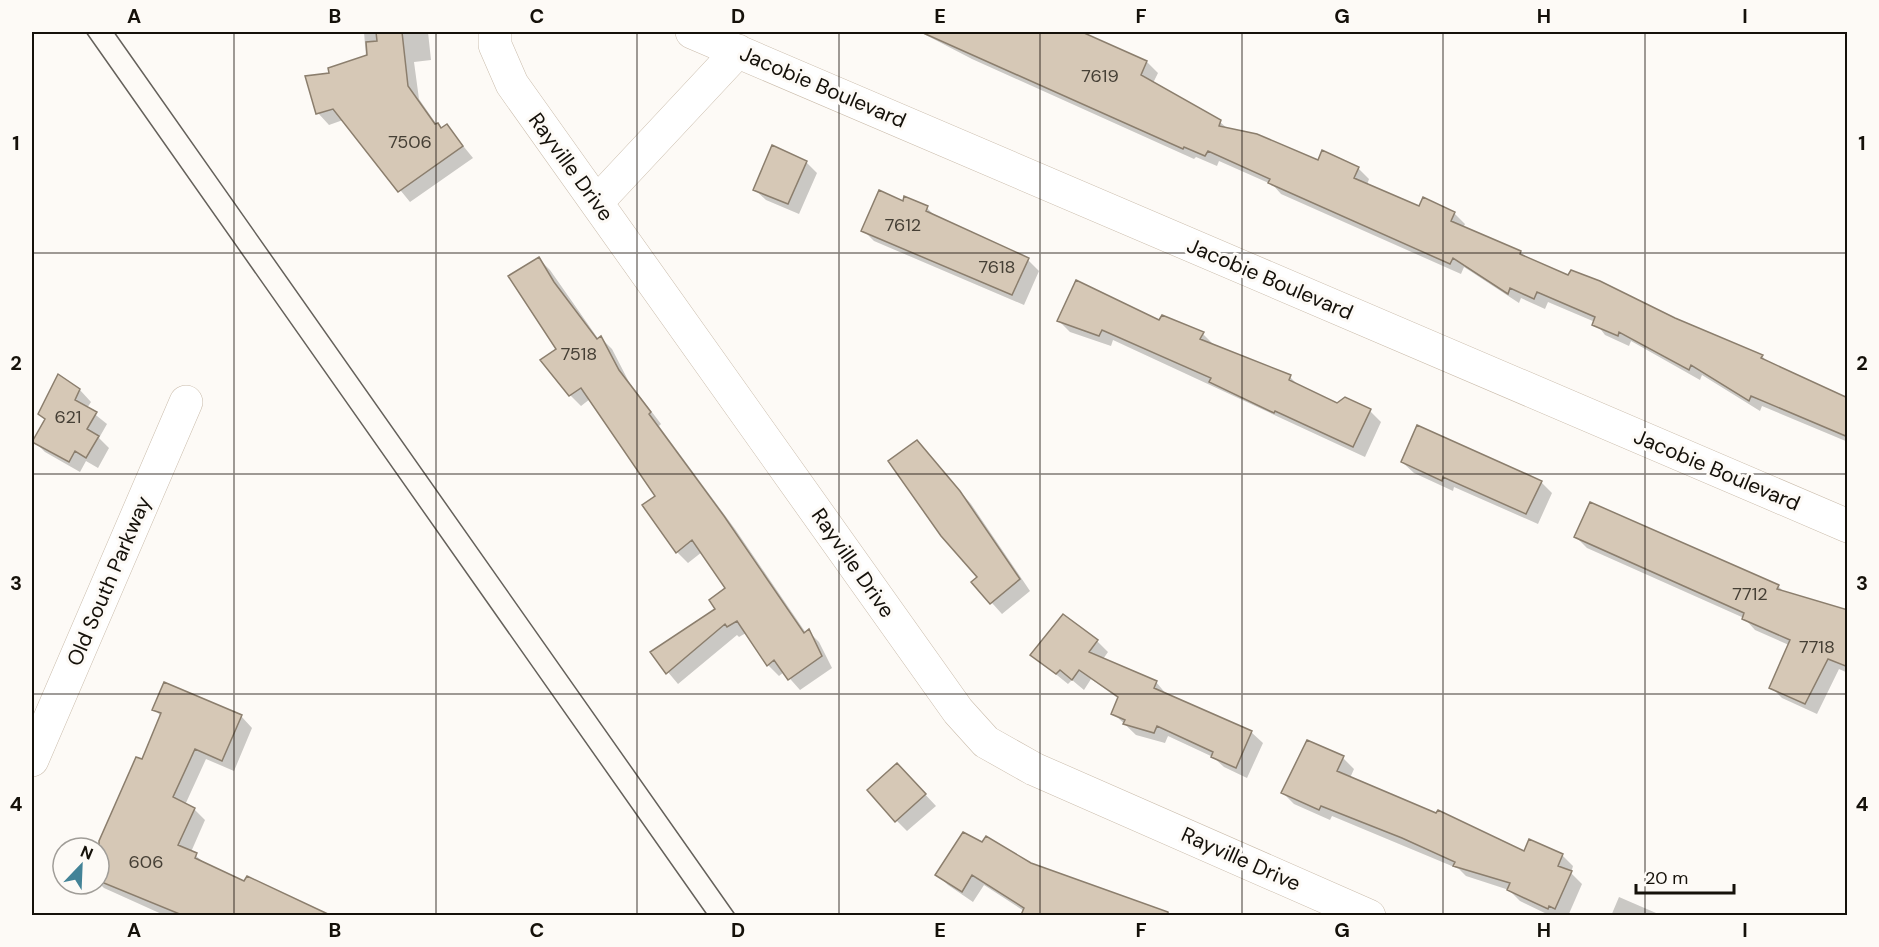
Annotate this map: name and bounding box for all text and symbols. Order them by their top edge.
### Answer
text: A [127,3,141,29]
text: B [329,3,341,29]
text: C [530,3,544,29]
text: D [731,3,745,29]
text: E [934,3,946,29]
text: F [1135,3,1147,29]
text: G [1334,3,1350,29]
text: H [1537,3,1551,29]
text: I [1742,3,1748,29]
street label: Jacobie Boulevard [736,39,910,135]
house number: 7619 [1081,64,1119,88]
street label: Rayville Drive [522,107,620,227]
text: 1 [12,130,20,156]
house number: 7506 [388,130,432,154]
text: 1 [1858,130,1866,156]
house number: 7612 [885,213,921,237]
street label: Jacobie Boulevard [1183,231,1357,327]
house number: 7618 [978,255,1016,279]
house number: 7518 [561,342,597,366]
text: 2 [10,350,22,376]
text: 2 [1856,350,1868,376]
house number: 621 [55,405,81,429]
street label: Jacobie Boulevard [1630,422,1804,518]
street label: Old South Parkway [61,491,158,670]
street label: Rayville Drive [805,503,901,623]
text: 3 [10,570,22,596]
text: 3 [1856,570,1868,596]
house number: 7712 [1732,582,1768,606]
house number: 7718 [1799,635,1835,659]
text: 4 [10,791,23,817]
text: 4 [1856,791,1869,817]
street label: Rayville Drive [1177,820,1305,898]
north arrow [51,836,111,896]
text: N [77,841,96,865]
house number: 606 [129,850,163,874]
scale bar [1636,857,1734,895]
text: 20 m [1645,866,1688,890]
text: A [127,917,141,943]
text: B [329,917,341,943]
text: C [530,917,544,943]
text: D [731,917,745,943]
text: E [934,917,946,943]
text: F [1135,917,1147,943]
text: G [1334,917,1350,943]
text: H [1537,917,1551,943]
text: I [1742,917,1748,943]

